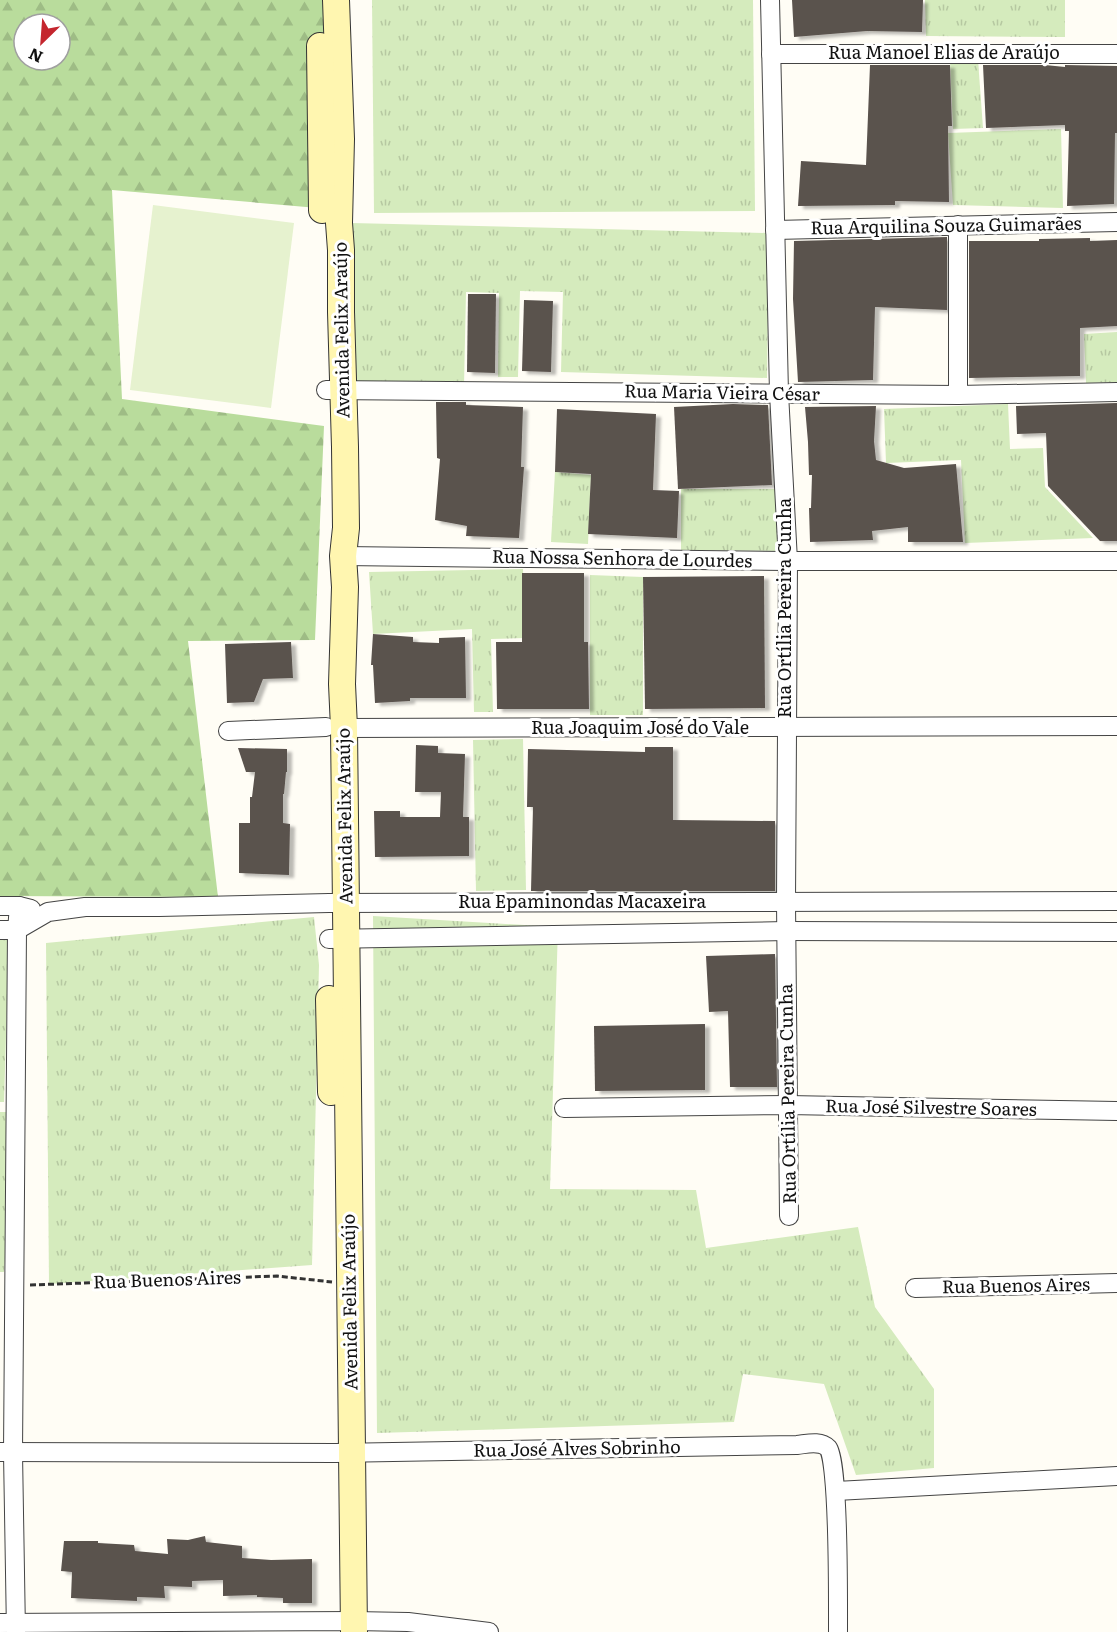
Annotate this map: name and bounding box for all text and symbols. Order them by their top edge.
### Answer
north arrow [12,12,72,72]
street label: Rua Manoel Elias de Araújo [828,38,1060,65]
text: N [24,43,46,70]
street label: Rua Arquilina Souza Guimarães [810,209,1082,240]
street label: Avenida Felix Araújo [325,241,356,419]
street label: Rua Maria Vieira César [624,376,821,407]
street label: Rua Ortília Pereira Cunha [770,497,797,718]
street label: Rua Nossa Senhora de Lourdes [492,542,752,573]
street label: Rua Joaquim José do Vale [531,713,749,740]
street label: Avenida Felix Araújo [328,727,359,905]
street label: Rua Epaminondas Macaxeira [458,887,706,914]
street label: Rua Ortília Pereira Cunha [771,983,802,1204]
street label: Rua José Silvestre Soares [825,1091,1037,1122]
street label: Avenida Felix Araújo [333,1213,364,1391]
street label: Rua Buenos Aires [93,1262,241,1295]
street label: Rua Buenos Aires [942,1270,1090,1299]
street label: Rua José Alves Sobrinho [473,1432,681,1463]

